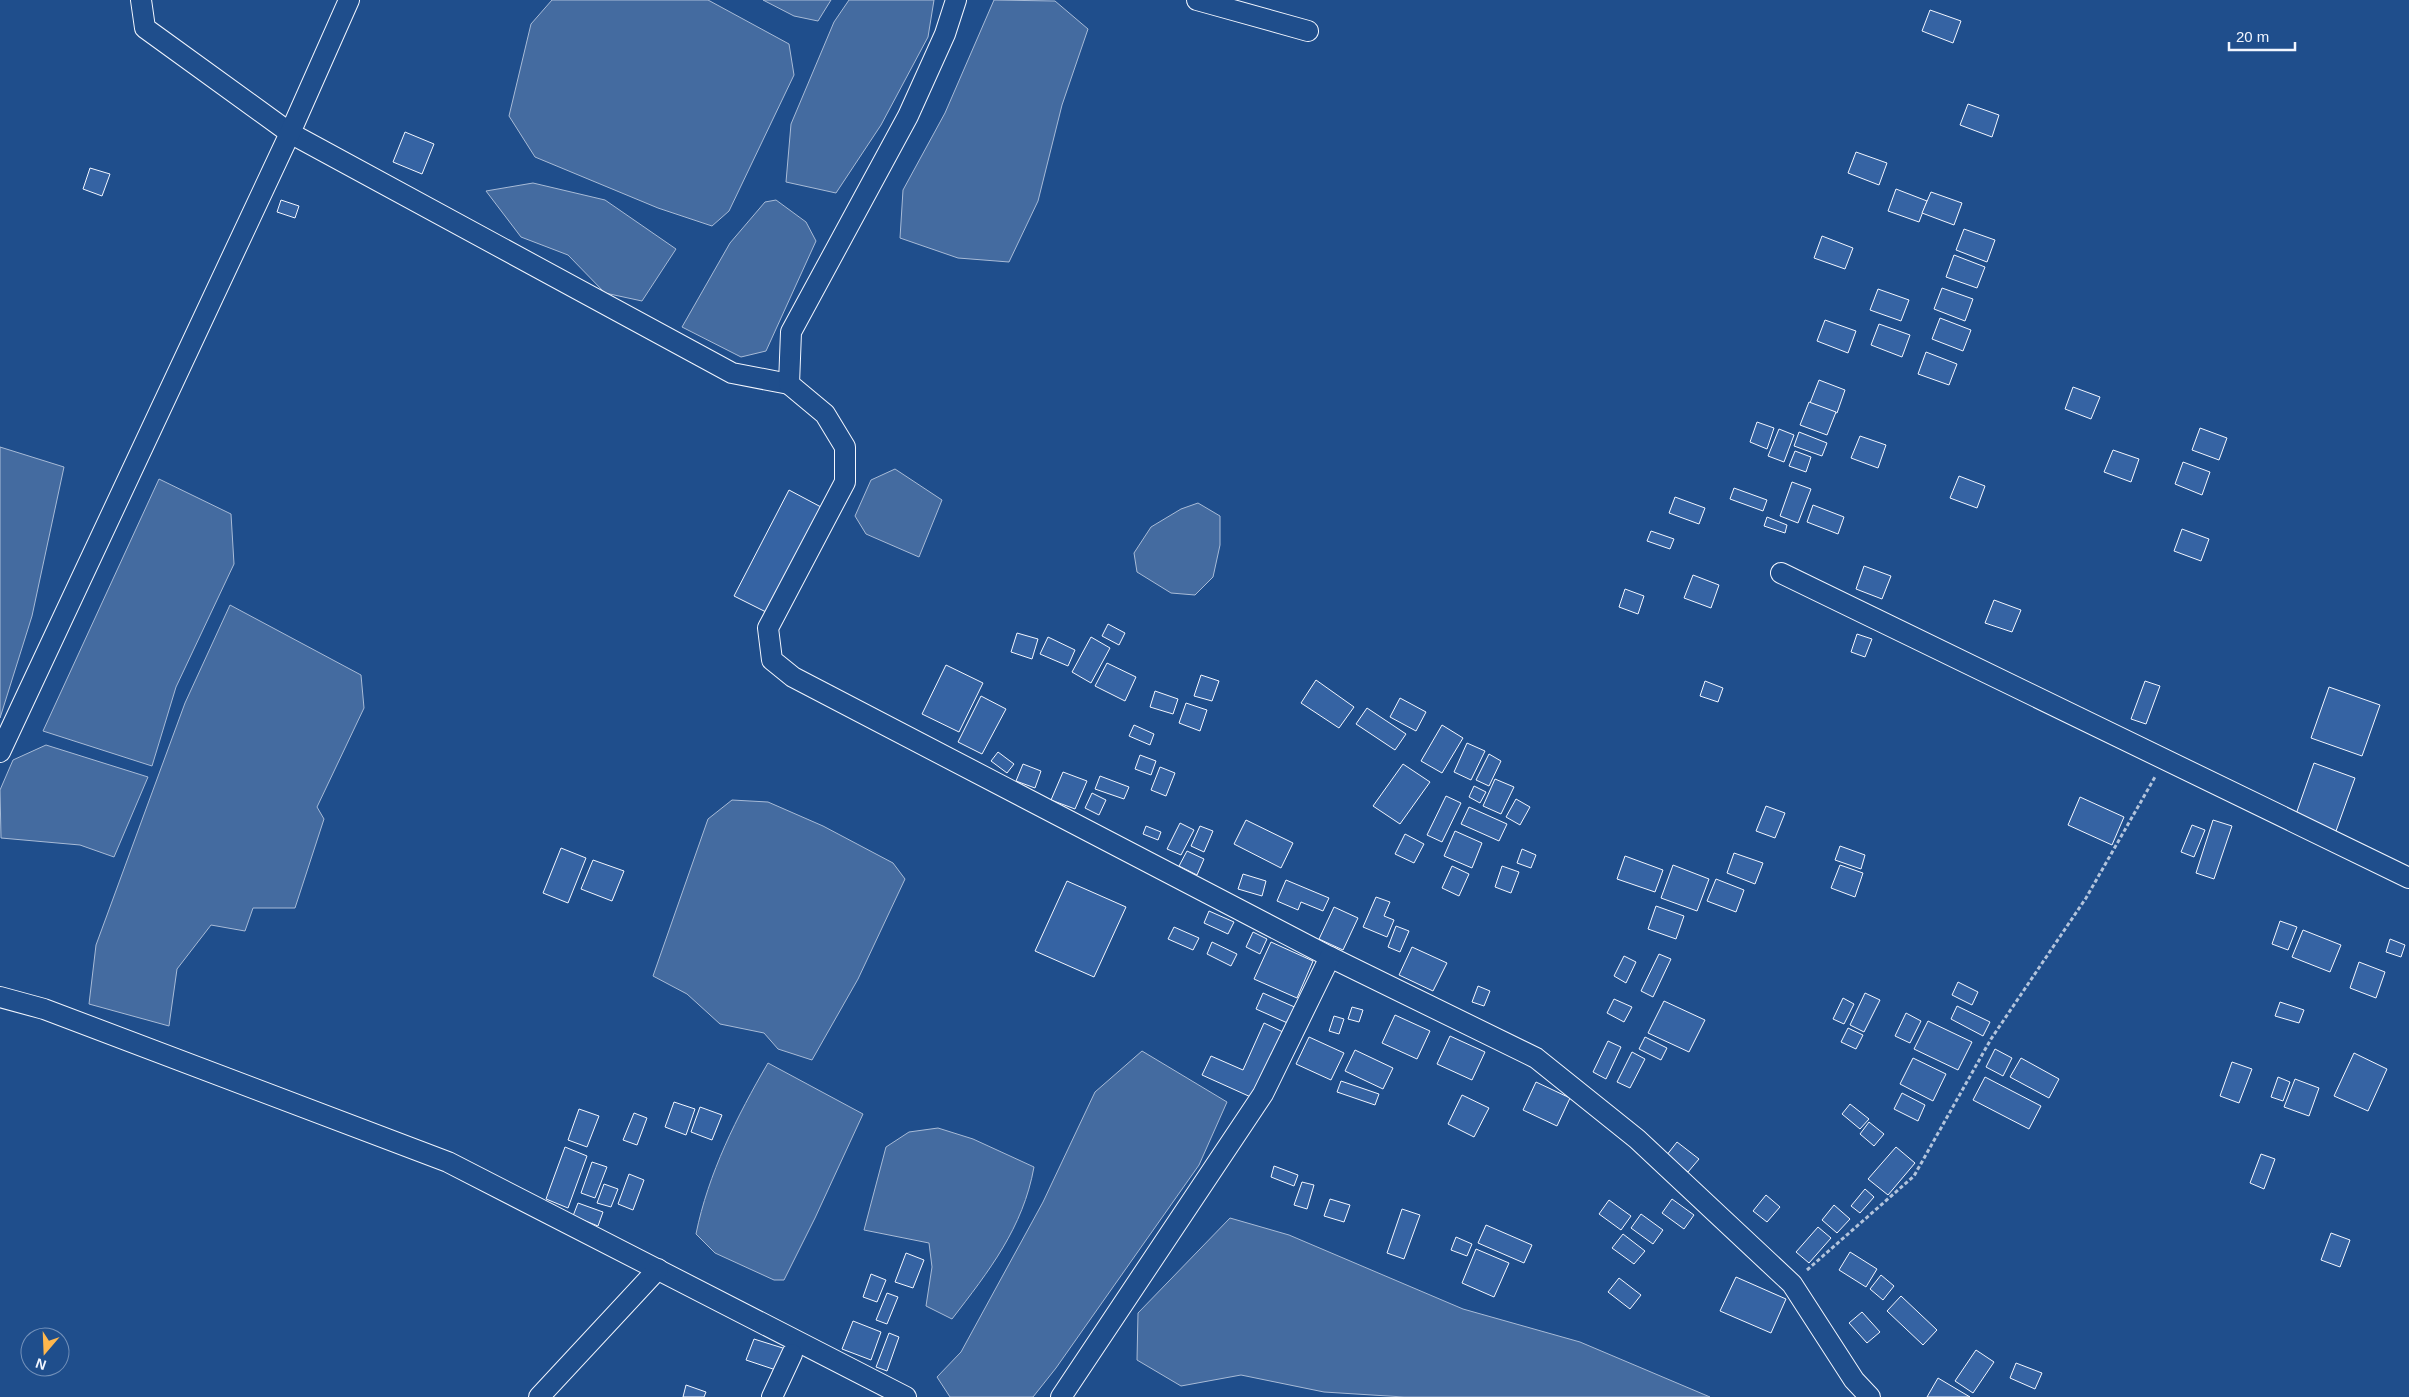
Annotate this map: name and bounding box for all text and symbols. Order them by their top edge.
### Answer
scale bar [2229,20,2295,52]
text: 20 m [2236,28,2269,45]
north arrow [20,1327,70,1377]
text: N [33,1355,48,1374]

